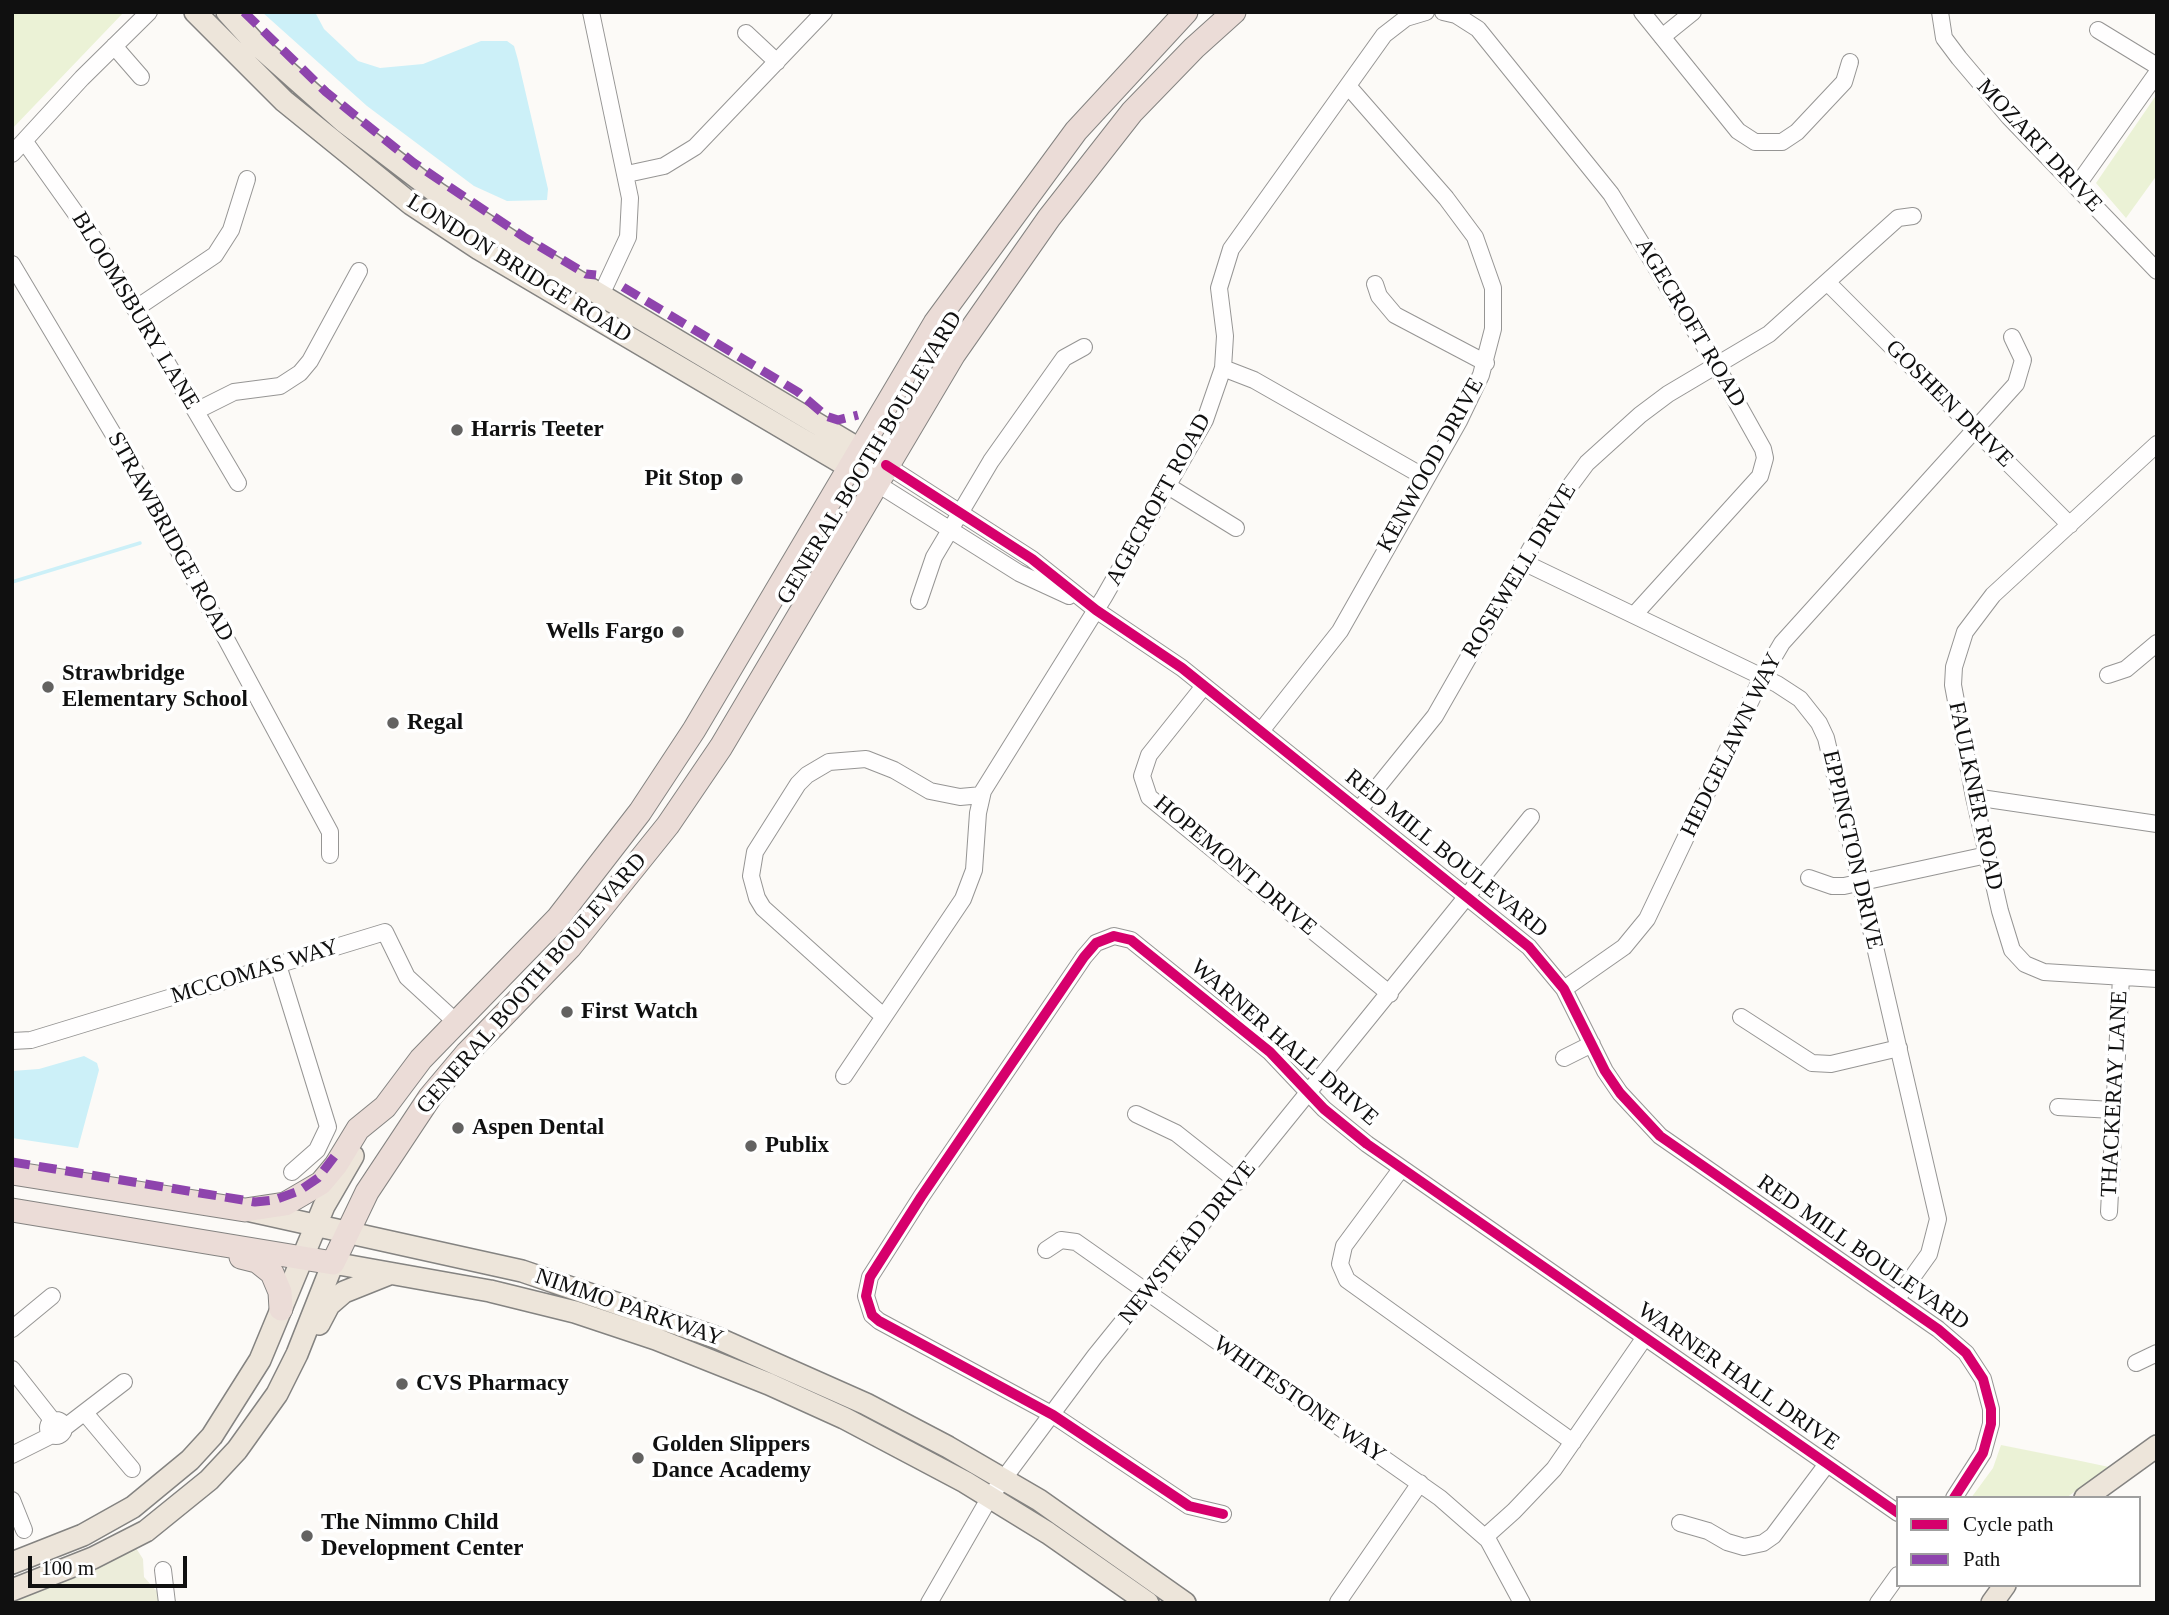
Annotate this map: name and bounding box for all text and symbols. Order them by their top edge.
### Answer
street label: MOZART DRIVE [1970,74,2108,218]
street label: LONDON BRIDGE ROAD [402,189,636,349]
street label: BLOOMSBURY LANE [65,207,205,415]
street label: AGECROFT ROAD [1629,233,1751,413]
street label: GENERAL BOOTH BOULEVARD [771,307,969,609]
street label: GOSHEN DRIVE [1879,334,2019,474]
street label: KENWOOD DRIVE [1372,373,1490,557]
street label: AGECROFT ROAD [1100,409,1218,591]
place label: Harris Teeter [471,416,604,444]
marker: Harris Teeter [449,422,465,438]
street label: STRAWBRIDGE ROAD [101,427,239,647]
place label: Pit Stop [644,465,723,493]
marker: Pit Stop [729,471,745,487]
street label: ROSEWELL DRIVE [1457,479,1583,663]
place label: Wells Fargo [546,618,664,646]
marker: Wells Fargo [670,624,686,640]
street label: HEDGELAWN WAY [1676,649,1788,841]
place label: Strawbridge Elementary School [62,660,248,714]
marker: Strawbridge Elementary School [40,679,56,695]
street label: FAULKNER ROAD [1942,699,2008,893]
place label: Regal [407,709,463,737]
marker: Regal [385,715,401,731]
street label: EPPINGTON DRIVE [1816,748,1888,952]
street label: RED MILL BOULEVARD [1339,764,1553,944]
street label: HOPEMONT DRIVE [1148,790,1322,942]
street label: GENERAL BOOTH BOULEVARD [411,848,653,1120]
street label: MCCOMAS WAY [168,933,342,1011]
street label: WARNER HALL DRIVE [1184,954,1384,1132]
street label: THACKERAY LANE [2096,990,2134,1198]
place label: First Watch [581,998,698,1026]
marker: First Watch [559,1004,575,1020]
place label: Aspen Dental [472,1114,604,1142]
marker: Aspen Dental [450,1120,466,1136]
place label: Publix [765,1132,829,1160]
marker: Publix [743,1138,759,1154]
street label: NEWSTEAD DRIVE [1114,1156,1262,1330]
street label: RED MILL BOULEVARD [1752,1169,1974,1337]
street label: NIMMO PARKWAY [531,1263,727,1353]
street label: WARNER HALL DRIVE [1632,1297,1844,1457]
street label: WHITESTONE WAY [1208,1330,1390,1470]
place label: CVS Pharmacy [416,1370,569,1398]
marker: CVS Pharmacy [394,1376,410,1392]
place label: Golden Slippers Dance Academy [652,1431,811,1485]
marker: Golden Slippers Dance Academy [630,1450,646,1466]
legend [1896,1496,2141,1587]
place label: The Nimmo Child Development Center [321,1509,523,1563]
text: Cycle path [1963,1512,2053,1536]
marker: The Nimmo Child Development Center [299,1528,315,1544]
scale bar [32,1542,191,1586]
text: Path [1963,1547,2000,1571]
text: 100 m [41,1556,94,1580]

